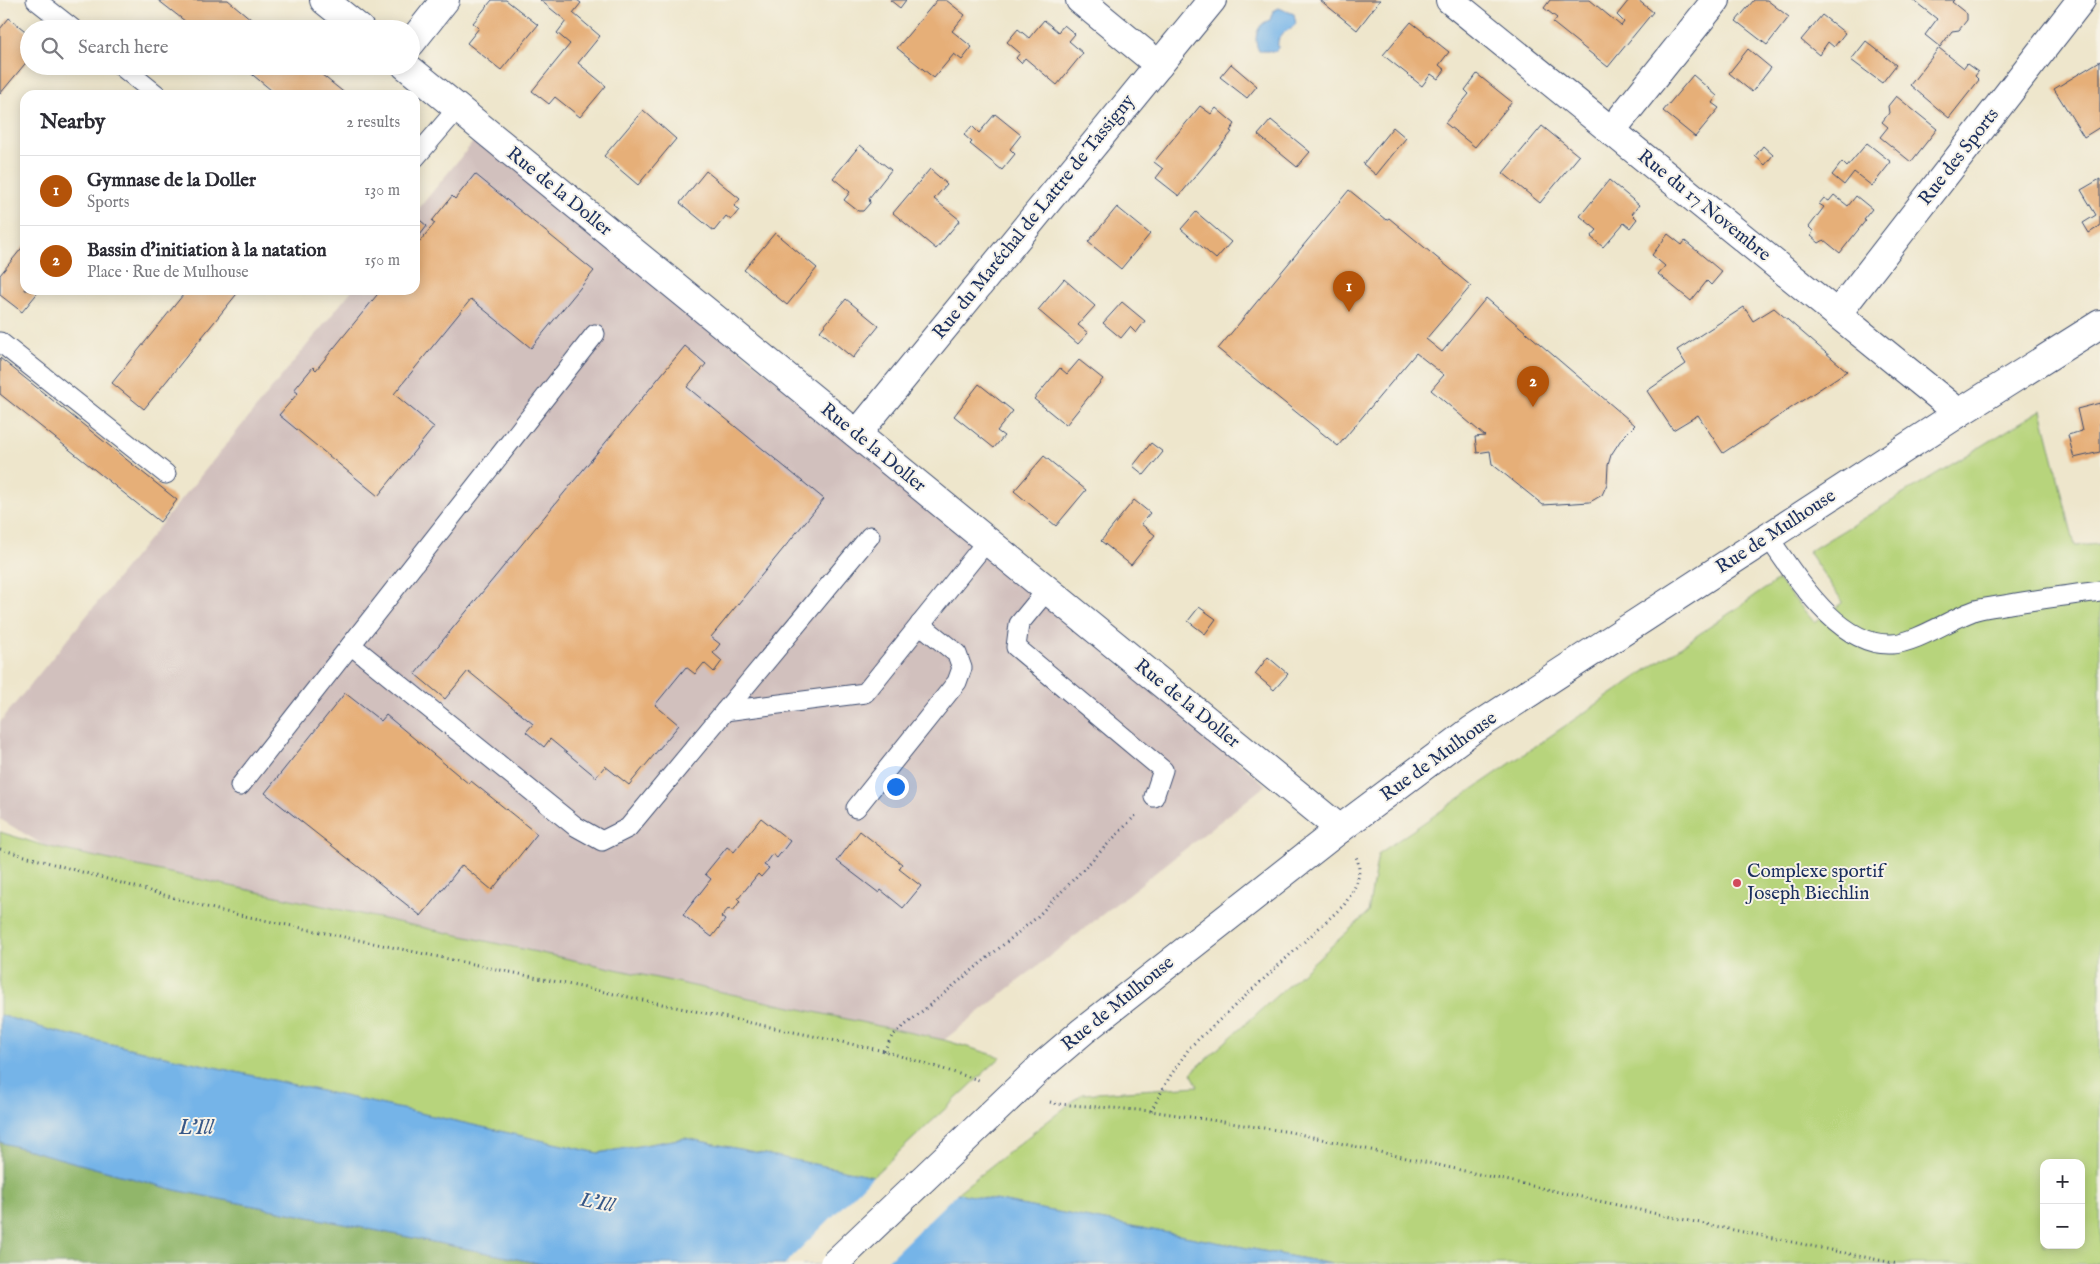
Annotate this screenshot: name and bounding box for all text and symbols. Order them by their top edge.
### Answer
search box [20,20,420,75]
icon: search [38,34,66,62]
text: Search here [78,36,169,60]
street label: Rue du Maréchal de Lattre de Tassigny [928,89,1141,344]
street label: Rue des Sports [1913,103,2005,211]
text: Nearby [40,109,105,136]
text: 2 results [346,113,400,133]
street label: Rue de la Doller [501,142,617,242]
street label: Rue du 17 Novembre [1632,145,1776,267]
text: Gymnase de la Doller [87,169,256,193]
text: 1 [53,181,59,201]
text: 130 m [364,181,400,201]
text: Sports [87,193,129,213]
text: Bassin d'initiation à la natation [87,239,327,263]
text: 2 [52,251,60,271]
text: 150 m [365,251,400,271]
text: Place · Rue de Mulhouse [87,263,249,283]
pin: 1 [1333,271,1365,312]
pin: 2 [1517,366,1549,407]
street label: Rue de la Doller [815,398,931,498]
street label: Rue de Mulhouse [1711,484,1841,580]
street label: Rue de la Doller [1129,654,1245,754]
street label: Rue de Mulhouse [1376,707,1502,807]
your location [883,774,909,800]
place label: Complexe sportif Joseph Biechlin [1745,860,1887,906]
marker: Complexe sportif Joseph Biechlin [1731,877,1743,889]
street label: Rue de Mulhouse [1057,951,1179,1057]
water label: L'Ill [178,1116,215,1141]
map controls [2040,1159,2085,1249]
button: + [2040,1159,2085,1204]
water label: L'Ill [577,1187,618,1219]
button: − [2040,1204,2085,1249]

